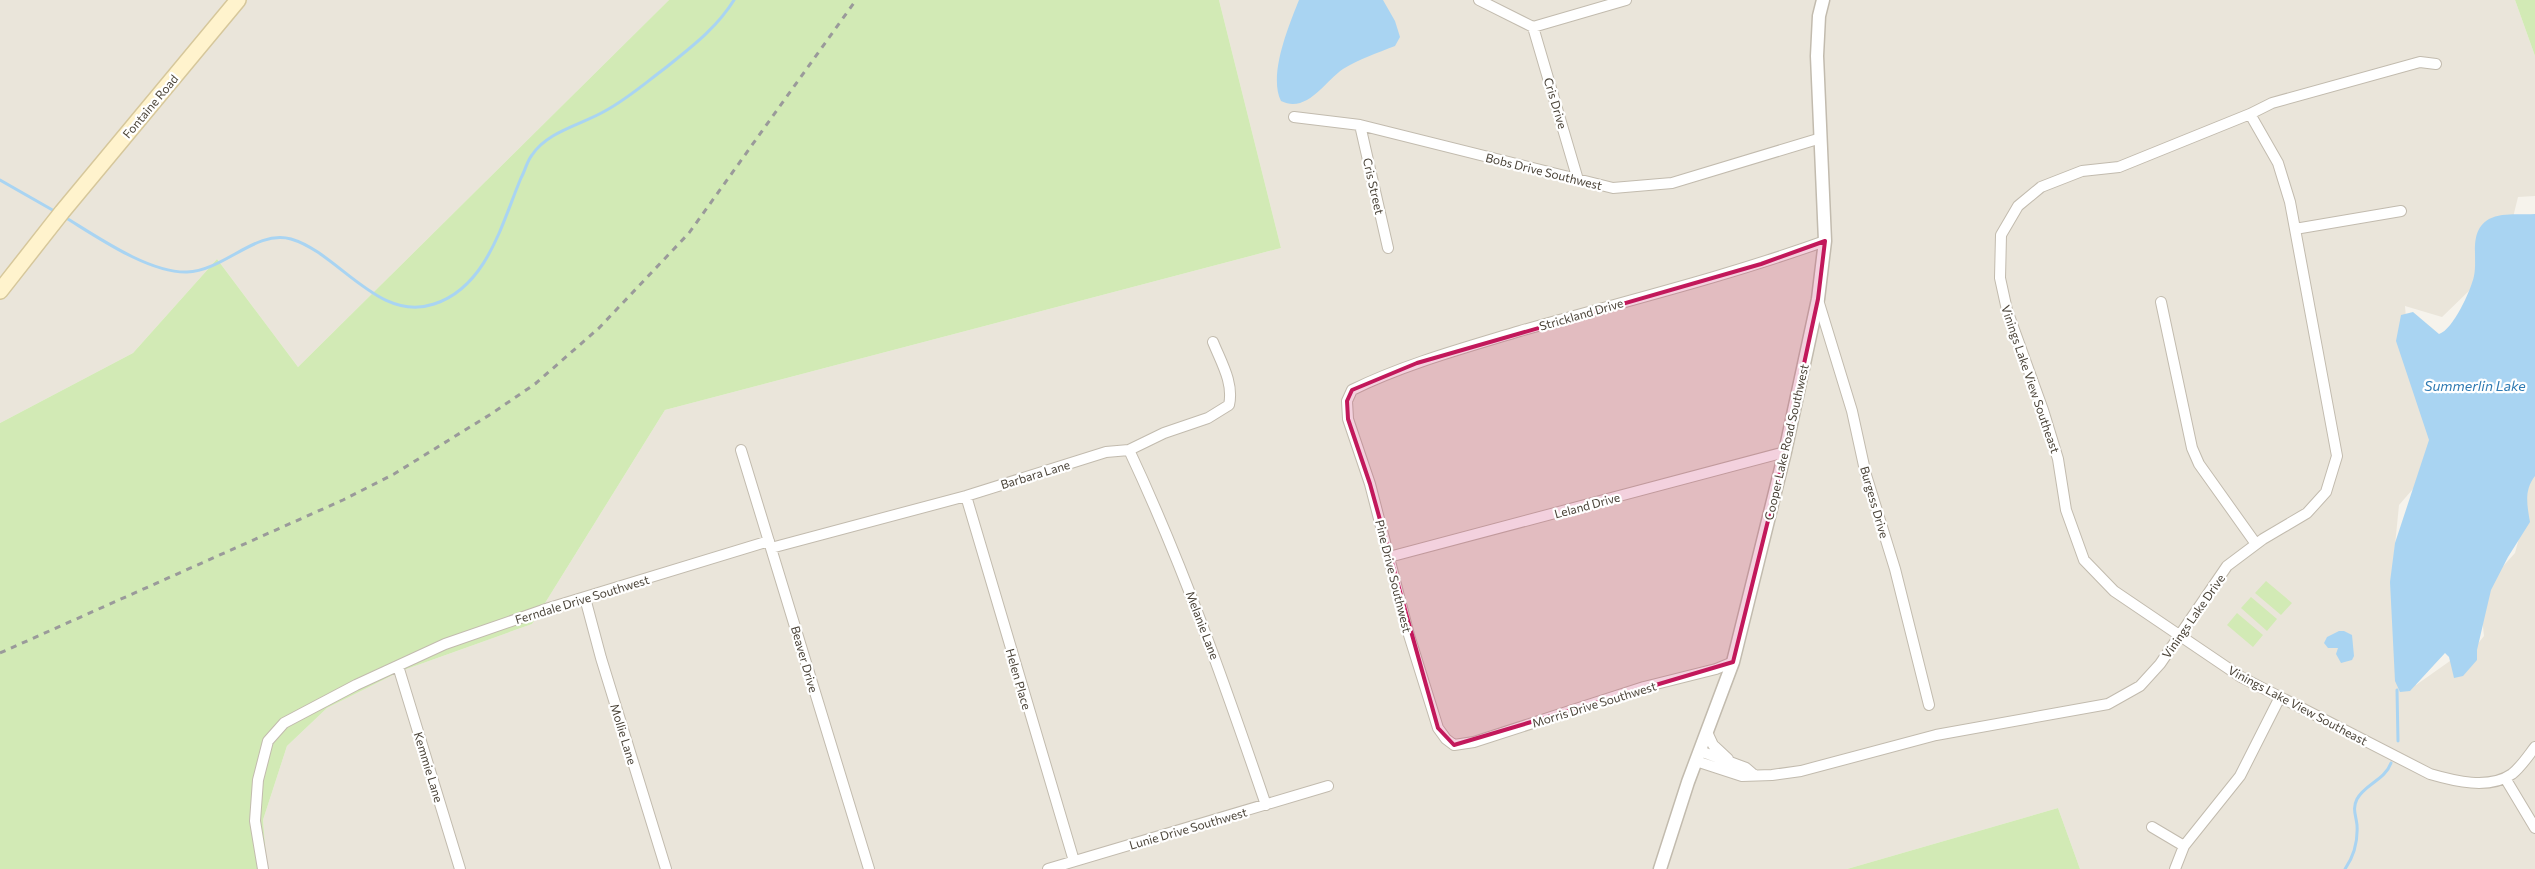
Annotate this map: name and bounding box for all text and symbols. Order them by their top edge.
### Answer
street label: Fontaine Road [119,71,181,141]
street label: Cris Drive [1542,76,1570,130]
street label: Bobs Drive Southwest [1484,150,1604,192]
street label: Cris Street [1361,156,1387,216]
street label: Strickland Drive [1537,295,1625,333]
street label: Vinings Lake View Southeast [1999,303,2063,455]
street label: Cooper Lake Road Southwest [1761,362,1811,522]
water label: Summerlin Lake [2424,377,2526,394]
street label: Barbara Lane [999,457,1071,491]
street label: Burgess Drive [1858,464,1892,540]
street label: Leland Drive [1553,489,1621,521]
street label: Pine Drive Southwest [1373,518,1415,634]
street label: Vinings Lake Drive [2159,571,2227,661]
street label: Ferndale Drive Southwest [513,572,651,626]
street label: Melanie Lane [1184,589,1222,661]
street label: Beaver Drive [789,624,821,694]
street label: Helen Place [1004,647,1034,711]
street label: Vinings Lake View Southeast [2226,662,2370,748]
street label: Morris Drive Southwest [1530,678,1658,730]
street label: Mollie Lane [608,702,640,766]
street label: Kemmie Lane [412,730,446,804]
street label: Lunie Drive Southwest [1127,804,1249,852]

